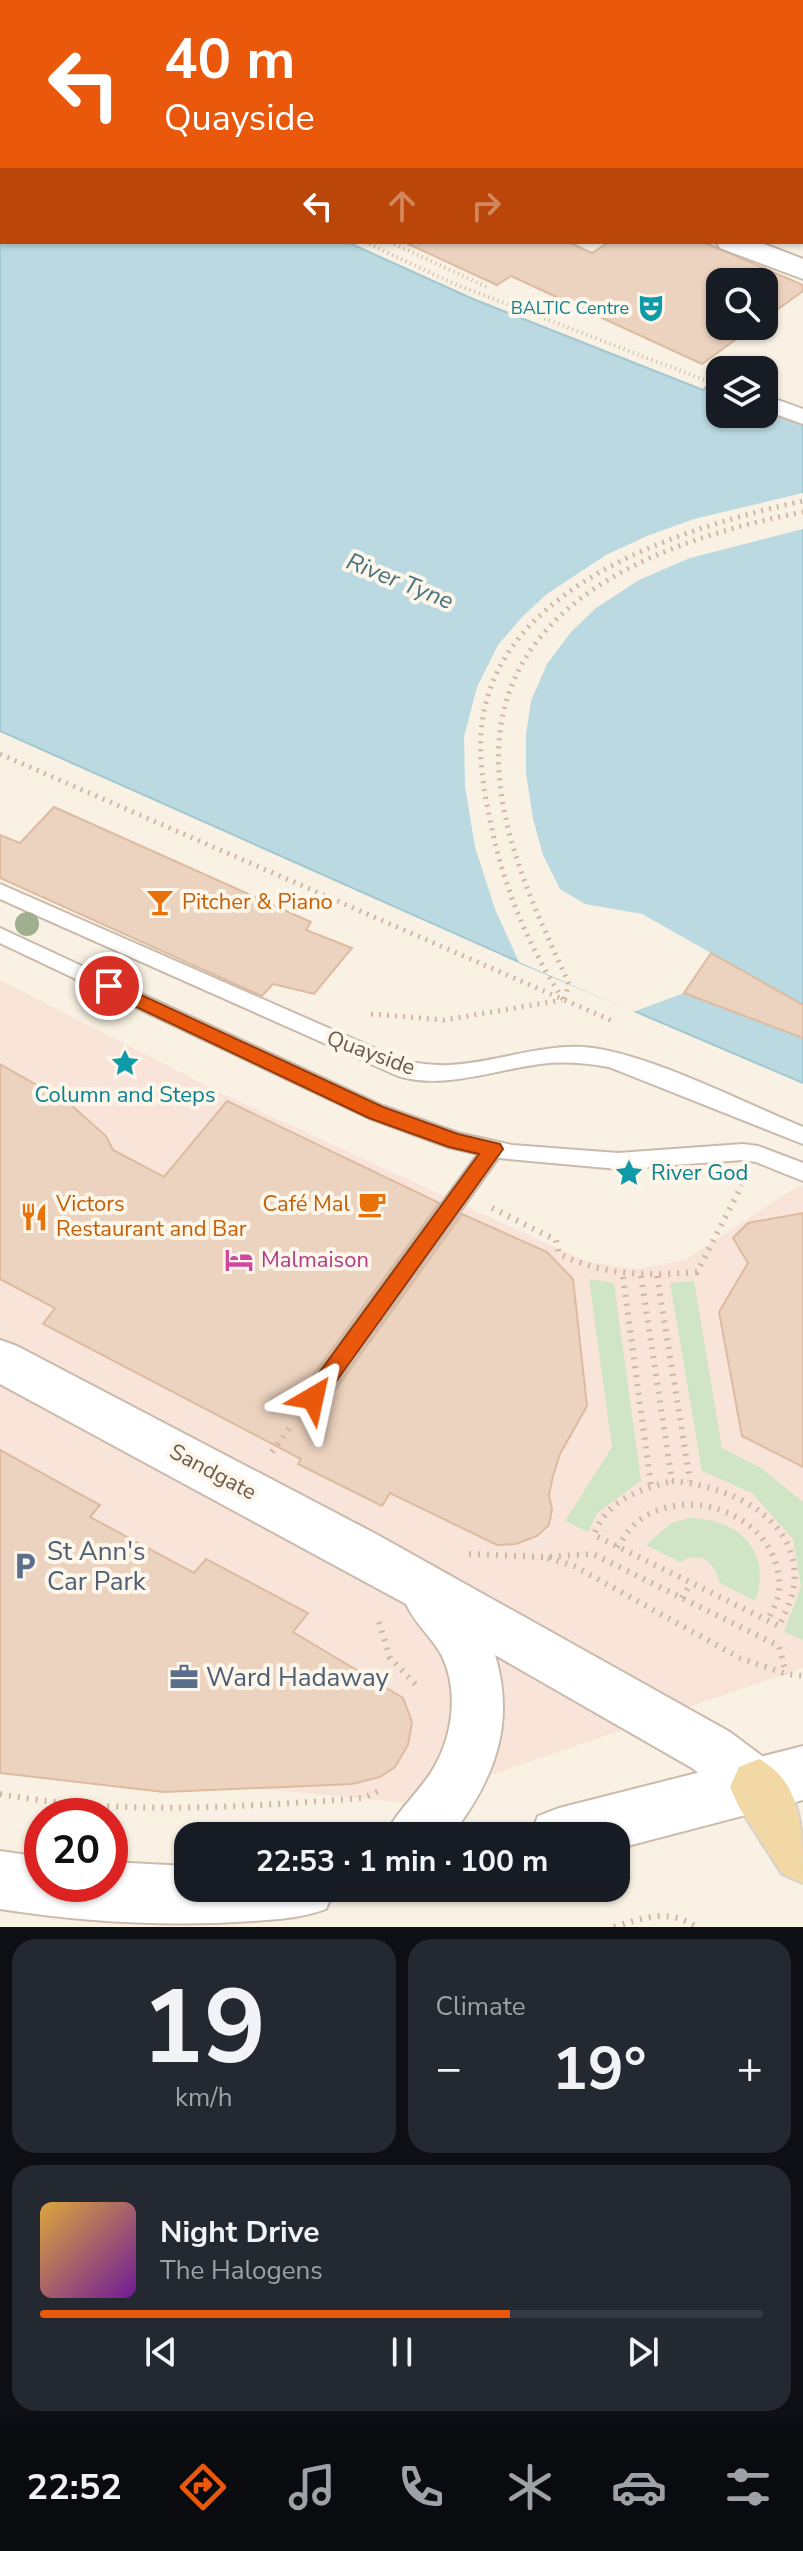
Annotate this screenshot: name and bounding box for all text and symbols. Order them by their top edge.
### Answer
text: 40 m [164,21,295,98]
icon: left [32,32,136,136]
text: Quayside [164,94,315,143]
icon: left [296,184,340,228]
icon: ahead [380,184,424,228]
icon: right [464,184,508,228]
map controls [706,268,778,428]
button: search [706,268,778,340]
theatre icon: BALTIC Centre [636,293,666,323]
place label: BALTIC Centre [511,296,629,320]
button: layers [706,356,778,428]
water label: River Tyne [342,545,459,617]
bar icon: Pitcher & Piano [145,887,175,917]
place label: Pitcher & Piano [182,887,333,917]
pin [75,952,143,1020]
icon: arrive [87,964,131,1008]
street label: Quayside [323,1023,419,1083]
place icon: Column and Steps [110,1048,140,1078]
place label: Column and Steps [35,1080,215,1110]
place icon: River God [614,1158,644,1188]
place label: River God [651,1158,748,1188]
place label: Victors Restaurant and Bar [55,1189,247,1244]
place label: Café Mal [263,1189,350,1219]
cafe icon: Café Mal [357,1189,387,1219]
restaurant icon: Victors Restaurant and Bar [19,1202,49,1232]
hotel icon: Malmaison [224,1245,254,1275]
place label: Malmaison [261,1245,369,1275]
position arrow [271,1356,355,1440]
street label: Sandgate [164,1437,262,1507]
place label: St Ann's Car Park [47,1534,147,1599]
parking icon: St Ann's Car Park [10,1551,40,1581]
place label: Ward Hadaway [206,1660,390,1695]
office icon: Ward Hadaway [169,1662,199,1692]
speed limit sign: 20 [24,1798,128,1902]
text: 22:53 · 1 min · 100 m [256,1841,548,1882]
text: 19 [141,1957,266,2099]
text: Climate [436,1989,526,2024]
text: 19° [552,2028,647,2110]
text: − [436,2039,462,2099]
text: + [737,2039,763,2099]
text: km/h [175,2080,232,2115]
text: Night Drive [160,2212,319,2253]
text: The Halogens [160,2253,323,2288]
icon: previous [139,2330,183,2374]
icon: pause [380,2330,424,2374]
icon: next [621,2330,665,2374]
icon: directions [175,2459,231,2515]
icon: music [284,2459,340,2515]
icon: phone [393,2459,449,2515]
icon: climate [502,2459,558,2515]
icon: car [611,2459,667,2515]
icon: filters [720,2459,776,2515]
text: 22:52 [27,2463,122,2512]

